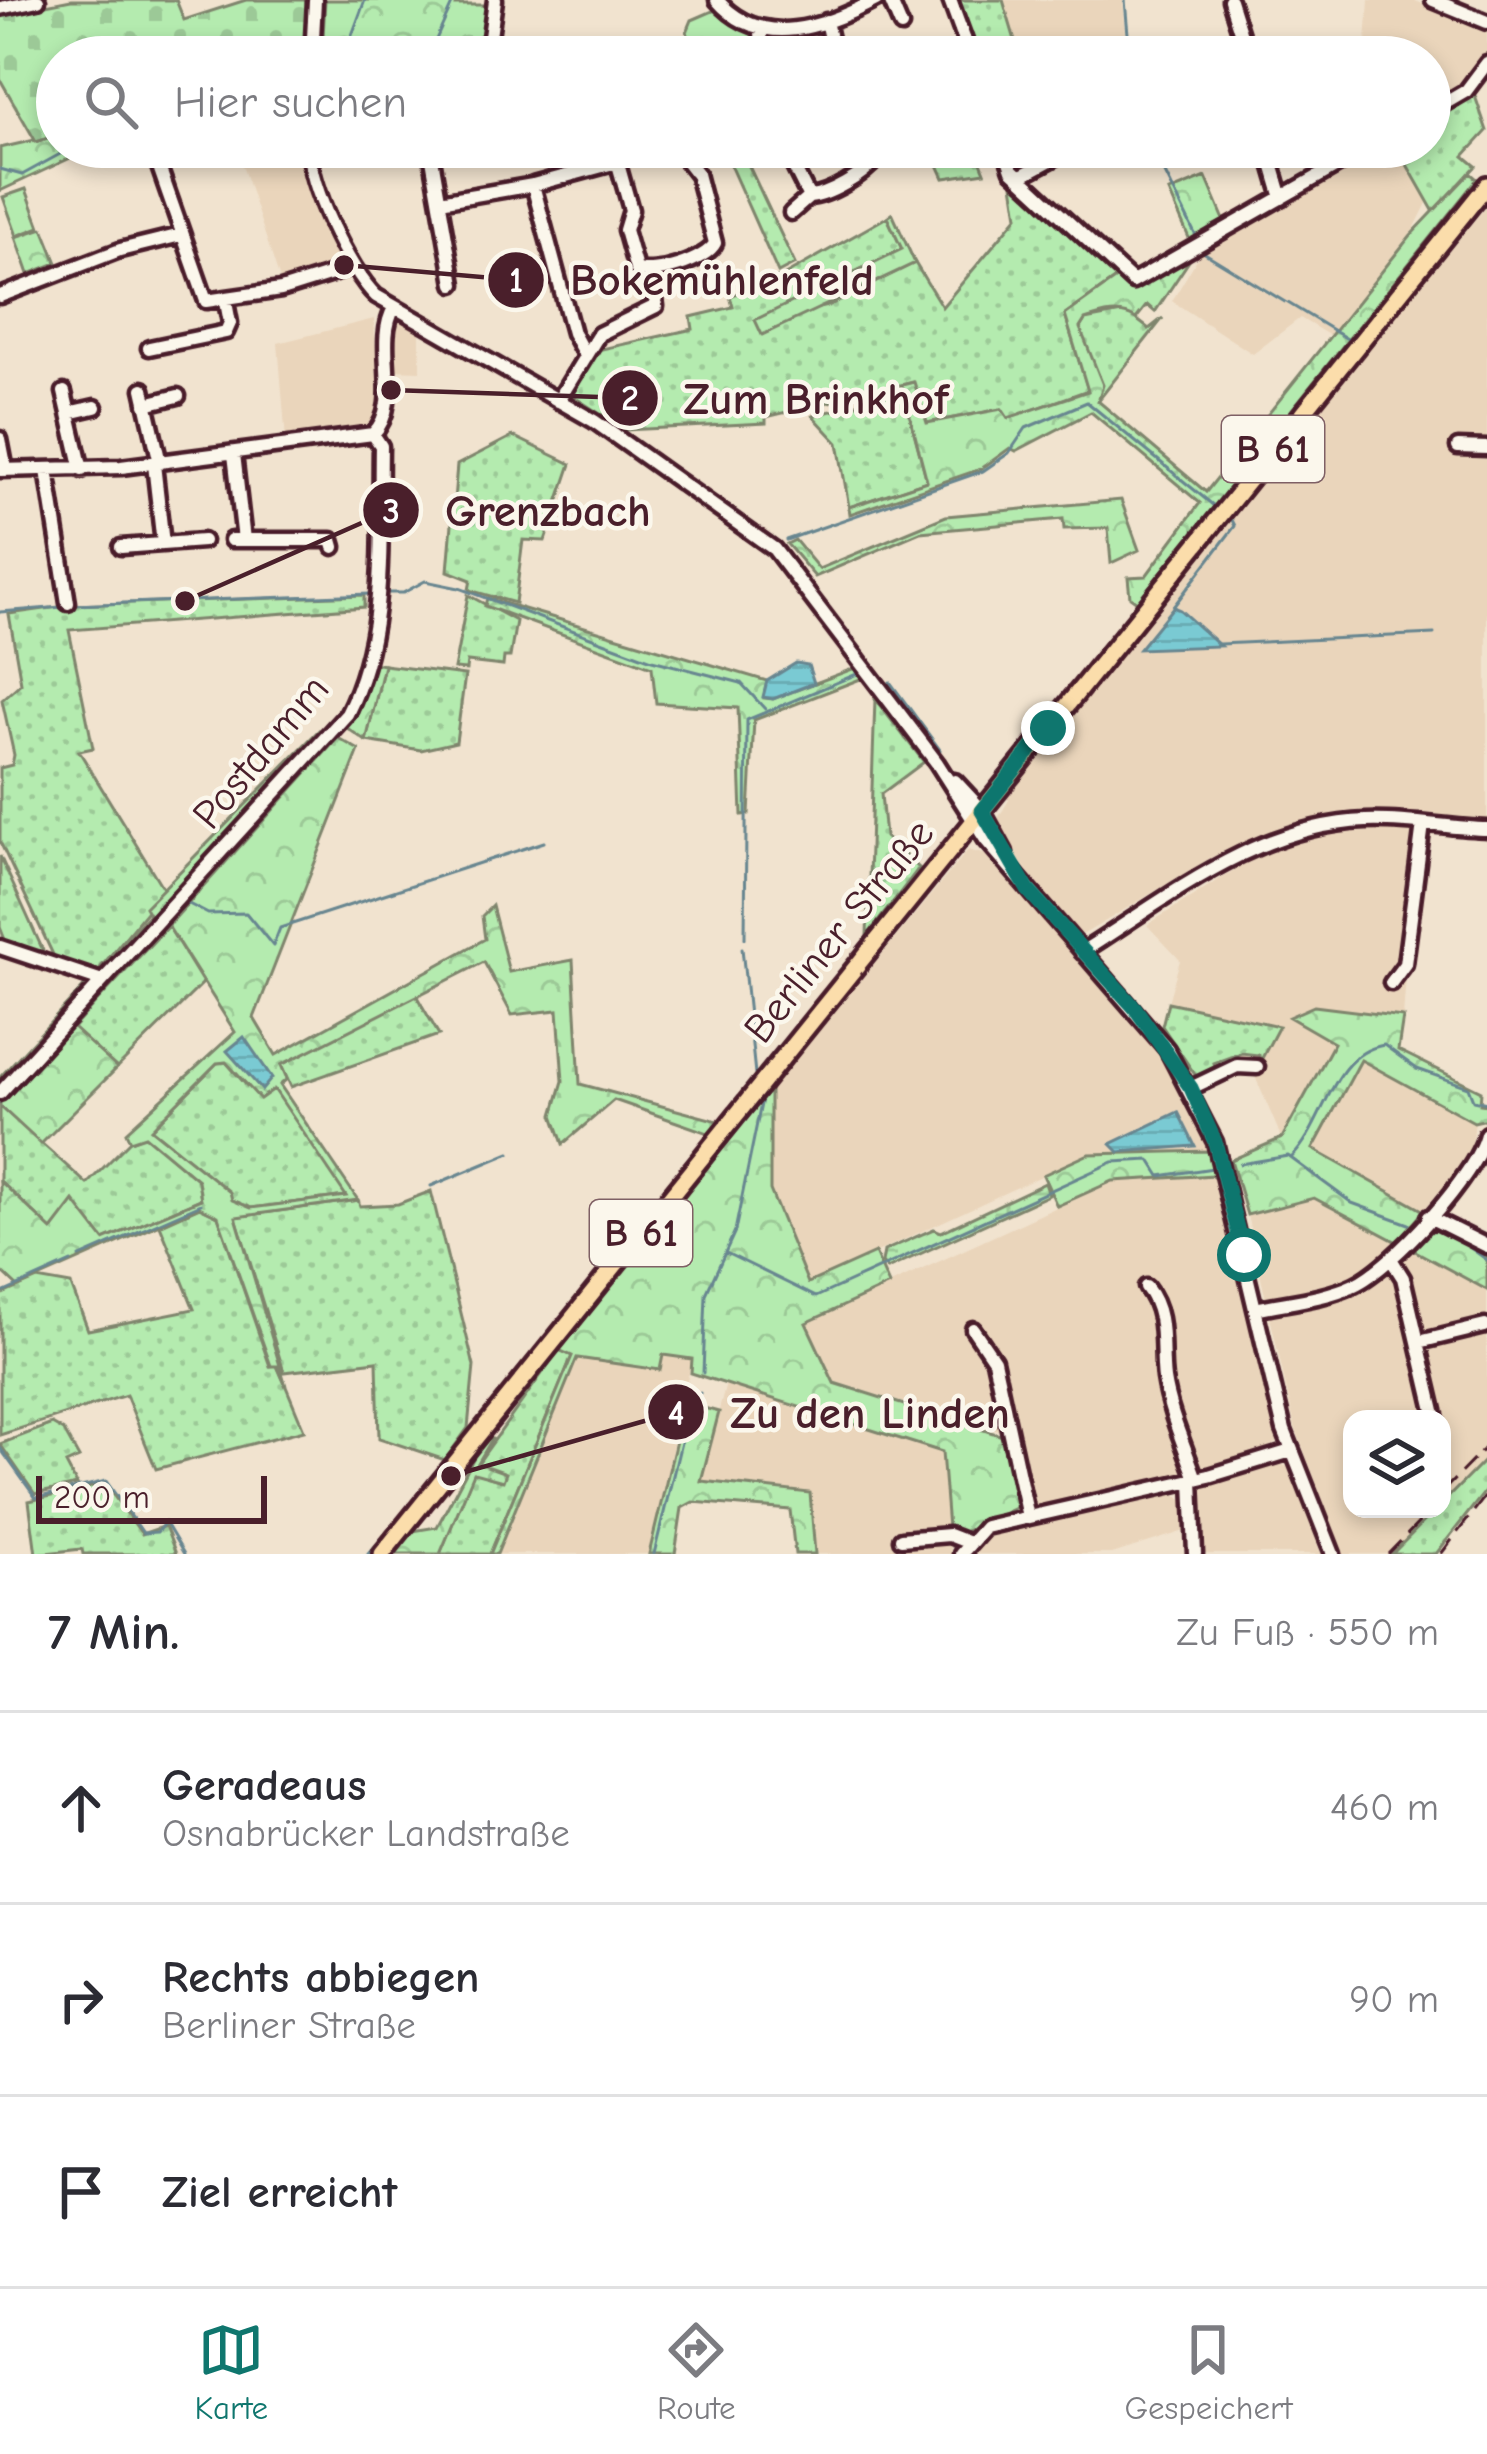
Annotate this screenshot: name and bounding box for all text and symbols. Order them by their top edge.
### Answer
search box [36,36,1451,168]
icon: search [78,69,144,135]
text: Hier suchen [174,76,407,128]
callout: Bokemühlenfeld [486,239,898,320]
text: Bokemühlenfeld [570,254,874,306]
text: 1 [509,260,523,301]
callout: Zum Brinkhof [600,357,973,438]
text: Zum Brinkhof [683,373,950,425]
text: 2 [621,378,639,419]
road number: B 61 [1222,416,1324,482]
callout: Grenzbach [361,469,675,550]
text: Grenzbach [445,485,651,537]
text: 3 [382,491,400,532]
street label: Postdamm [183,665,339,839]
route end [1021,701,1075,755]
street label: Berliner Straße [734,809,944,1053]
road number: B 61 [590,1200,692,1266]
route start [1217,1228,1271,1282]
callout: Zu den Linden [646,1371,1034,1452]
text: Zu den Linden [730,1387,1010,1439]
text: 4 [668,1393,684,1434]
map controls [1343,1410,1451,1518]
button: layers [1343,1410,1451,1518]
scale bar [36,1470,267,1523]
text: 200 m [54,1478,150,1516]
text: 7 Min. [48,1603,180,1662]
text: Zu Fuß · 550 m [1176,1610,1439,1655]
text: Geradeaus [162,1759,366,1811]
icon: ahead [48,1775,114,1841]
text: 460 m [1330,1785,1439,1830]
text: Osnabrücker Landstraße [162,1811,570,1856]
text: Rechts abbiegen [162,1951,479,2003]
icon: right [48,1967,114,2033]
text: 90 m [1349,1977,1439,2022]
text: Berliner Straße [162,2003,416,2048]
icon: arrive [48,2159,114,2225]
text: Ziel erreicht [162,2166,397,2218]
tab: Karte [194,2317,268,2427]
tab: Route [657,2317,736,2427]
tab: Gespeichert [1124,2317,1293,2427]

